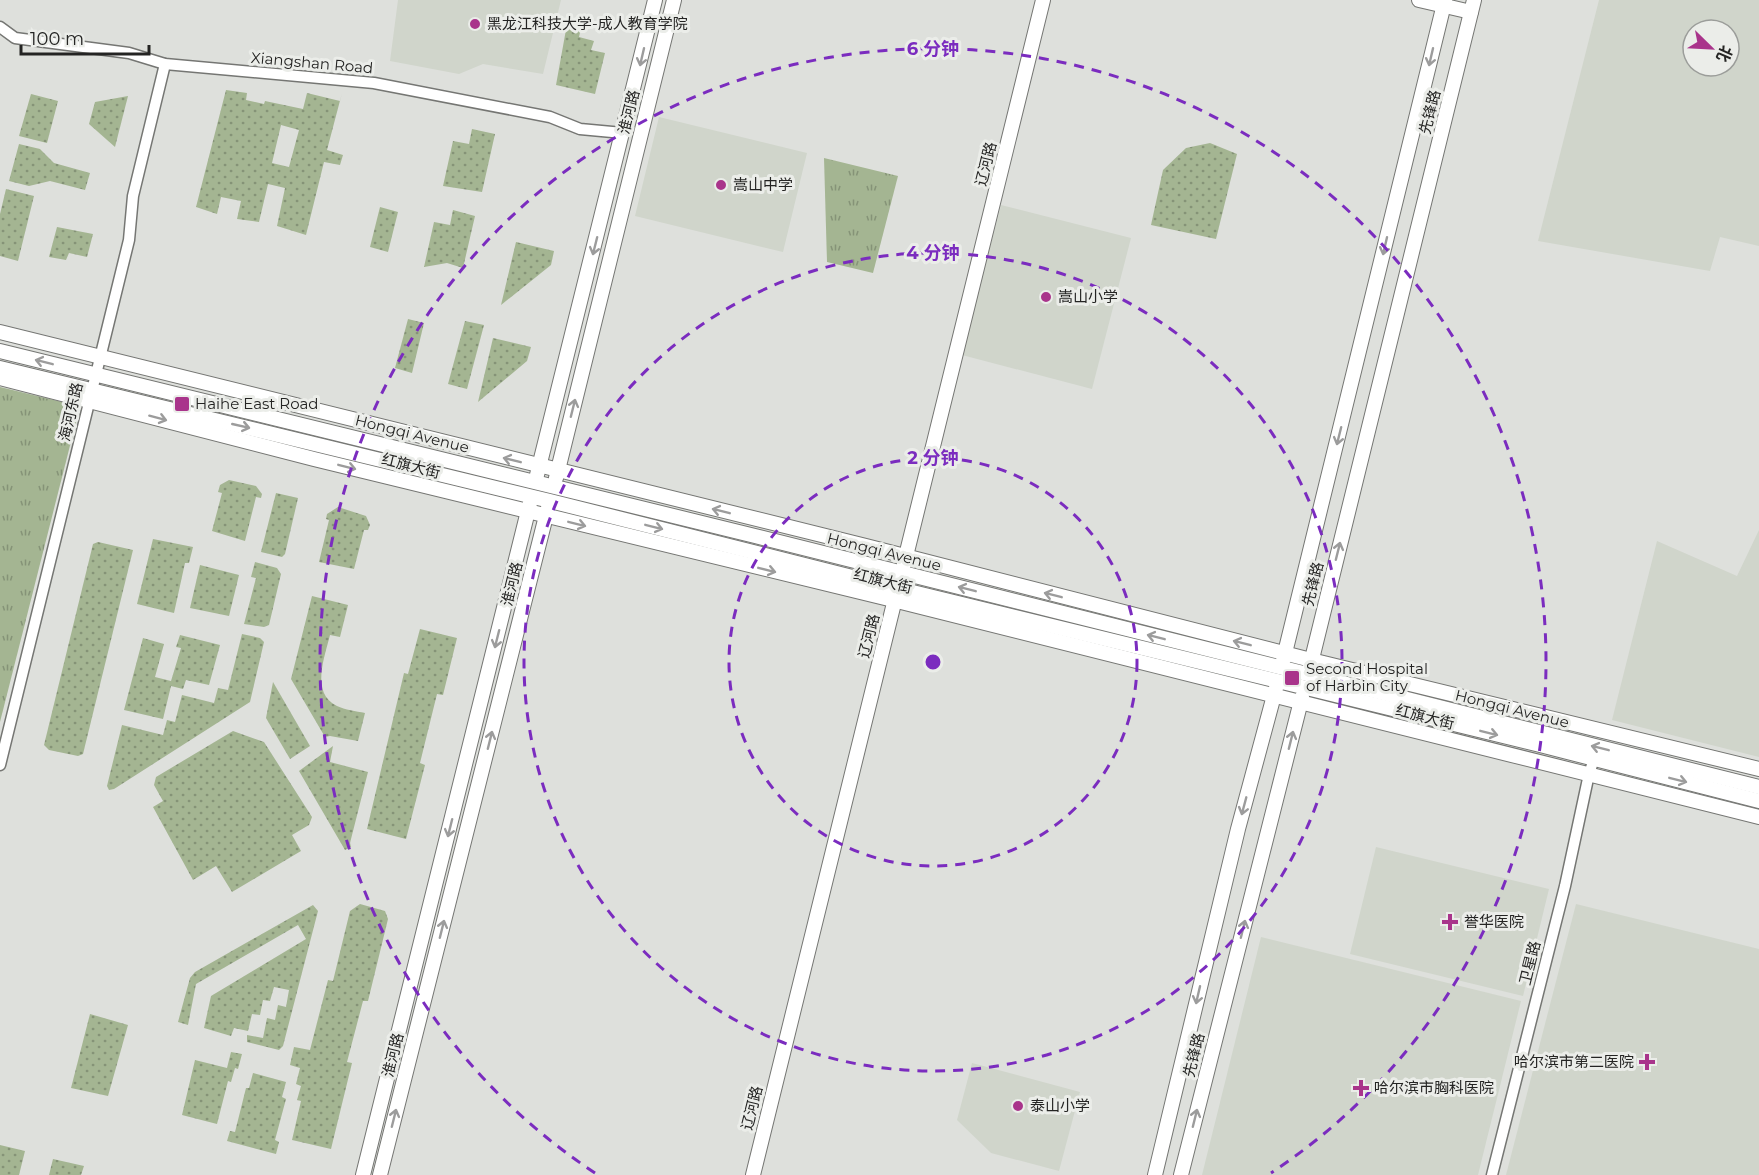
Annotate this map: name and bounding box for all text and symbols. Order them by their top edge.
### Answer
place label: 黑龙江科技大学-成人教育学院 [487,14,688,33]
marker: 黑龙江科技大学-成人教育学院 [468,17,482,31]
scale bar [21,18,148,56]
north arrow [1681,18,1741,78]
text: 100 m [30,28,84,50]
text: 6 分钟 [907,38,959,60]
text: 北 [1712,43,1736,65]
one-way arrow [635,47,647,66]
one-way arrow [1424,47,1436,66]
street label: Xiangshan Road [250,48,374,77]
street label: 淮河路 [614,88,643,136]
street label: 先锋路 [1415,88,1444,136]
street label: 辽河路 [971,140,1000,188]
place label: 嵩山中学 [733,175,793,194]
marker: 嵩山中学 [714,178,728,192]
one-way arrow [589,236,600,255]
one-way arrow [1379,237,1391,256]
text: 4 分钟 [906,242,960,264]
place label: 嵩山小学 [1058,287,1118,306]
marker: 嵩山小学 [1039,290,1053,304]
one-way arrow [34,355,53,367]
street label: 海河东路 [55,381,87,443]
place label: Haihe East Road [195,394,319,413]
marker: Haihe East Road [173,395,191,413]
one-way arrow [568,399,580,418]
street label: Hongqi Avenue [353,410,471,457]
one-way arrow [149,413,168,425]
one-way arrow [231,420,250,432]
one-way arrow [1332,426,1344,445]
text: 2 分钟 [907,447,959,469]
street label: 红旗大街 [380,449,443,482]
one-way arrow [502,453,521,465]
one-way arrow [337,462,356,473]
one-way arrow [712,505,731,517]
one-way arrow [568,518,587,530]
one-way arrow [645,522,664,533]
street label: Hongqi Avenue [825,528,943,575]
one-way arrow [1333,542,1345,561]
street label: 淮河路 [497,560,526,608]
street label: 先锋路 [1298,560,1327,608]
one-way arrow [757,564,776,576]
street label: 红旗大街 [852,564,915,597]
one-way arrow [958,583,977,595]
one-way arrow [1044,588,1063,600]
street label: 辽河路 [854,612,883,660]
one-way arrow [490,629,502,648]
one-way arrow [1147,630,1166,642]
one-way arrow [1233,637,1252,648]
centre of rings [923,652,943,672]
place label: Second Hospital of Harbin City [1306,659,1428,695]
marker: Second Hospital of Harbin City [1283,669,1301,687]
street label: Hongqi Avenue [1453,685,1571,732]
street label: 红旗大街 [1394,700,1457,733]
one-way arrow [1479,727,1498,739]
one-way arrow [484,731,496,750]
one-way arrow [1285,731,1297,750]
one-way arrow [1591,741,1610,753]
one-way arrow [1668,774,1687,786]
one-way arrow [1238,796,1249,815]
one-way arrow [443,819,455,838]
place label: 誉华医院 [1464,912,1524,931]
marker: 誉华医院 [1441,913,1459,931]
one-way arrow [437,920,448,939]
one-way arrow [1238,920,1249,939]
street label: 卫星路 [1515,939,1544,987]
one-way arrow [1192,985,1204,1004]
street label: 淮河路 [378,1031,407,1079]
street label: 先锋路 [1179,1031,1208,1079]
place label: 哈尔滨市第二医院 [1514,1052,1634,1071]
marker: 哈尔滨市第二医院 [1638,1053,1656,1071]
place label: 哈尔滨市胸科医院 [1374,1078,1494,1097]
marker: 哈尔滨市胸科医院 [1352,1079,1370,1097]
street label: 辽河路 [737,1084,766,1132]
place label: 泰山小学 [1030,1096,1090,1115]
marker: 泰山小学 [1011,1099,1025,1113]
one-way arrow [389,1109,401,1128]
one-way arrow [1190,1109,1201,1128]

